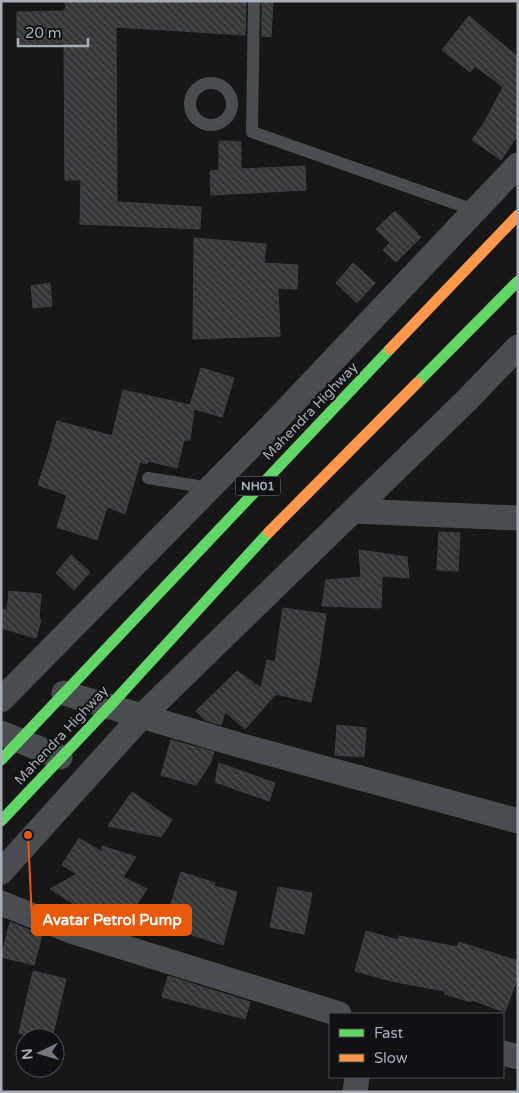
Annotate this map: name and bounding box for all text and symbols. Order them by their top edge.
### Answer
scale bar [18,15,88,47]
text: 20 m [25,24,62,42]
street label: Mahendra Highway [259,359,362,464]
road number: NH01 [236,476,280,496]
street label: Mahendra Highway [11,682,112,788]
callout: Avatar Petrol Pump [32,905,191,935]
text: Avatar Petrol Pump [42,911,182,930]
legend [329,1013,504,1078]
text: Fast [374,1024,404,1042]
north arrow [15,1028,65,1078]
text: N [19,1048,37,1060]
text: Slow [374,1049,408,1067]

